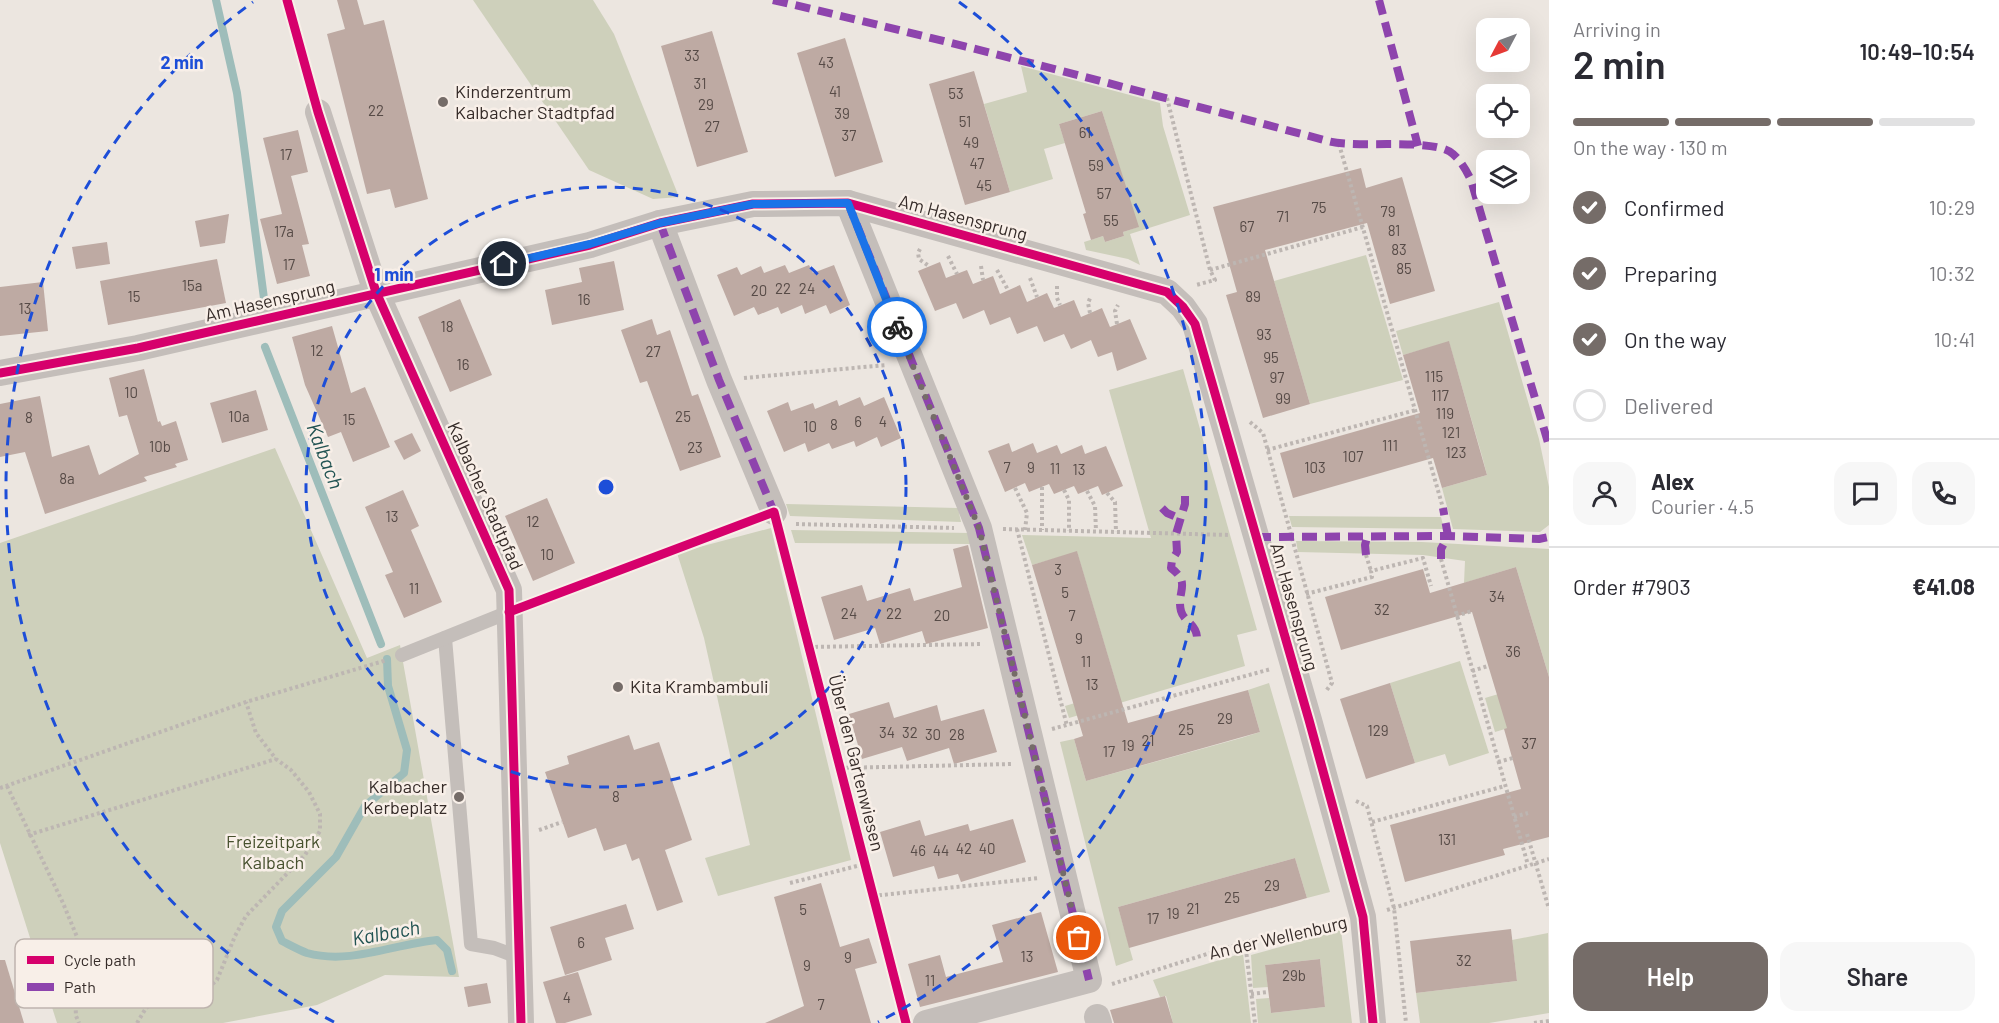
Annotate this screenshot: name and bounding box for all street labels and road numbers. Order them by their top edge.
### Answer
street label: Am Hasensprung [896,189,1030,245]
street label: Am Hasensprung [203,274,337,326]
street label: Kalbacher Stadtpfad [443,418,528,573]
street label: Am Hasensprung [1266,540,1324,673]
street label: Über den Gartenwiesen [824,672,890,853]
street label: An der Wellenburg [1206,910,1349,964]

